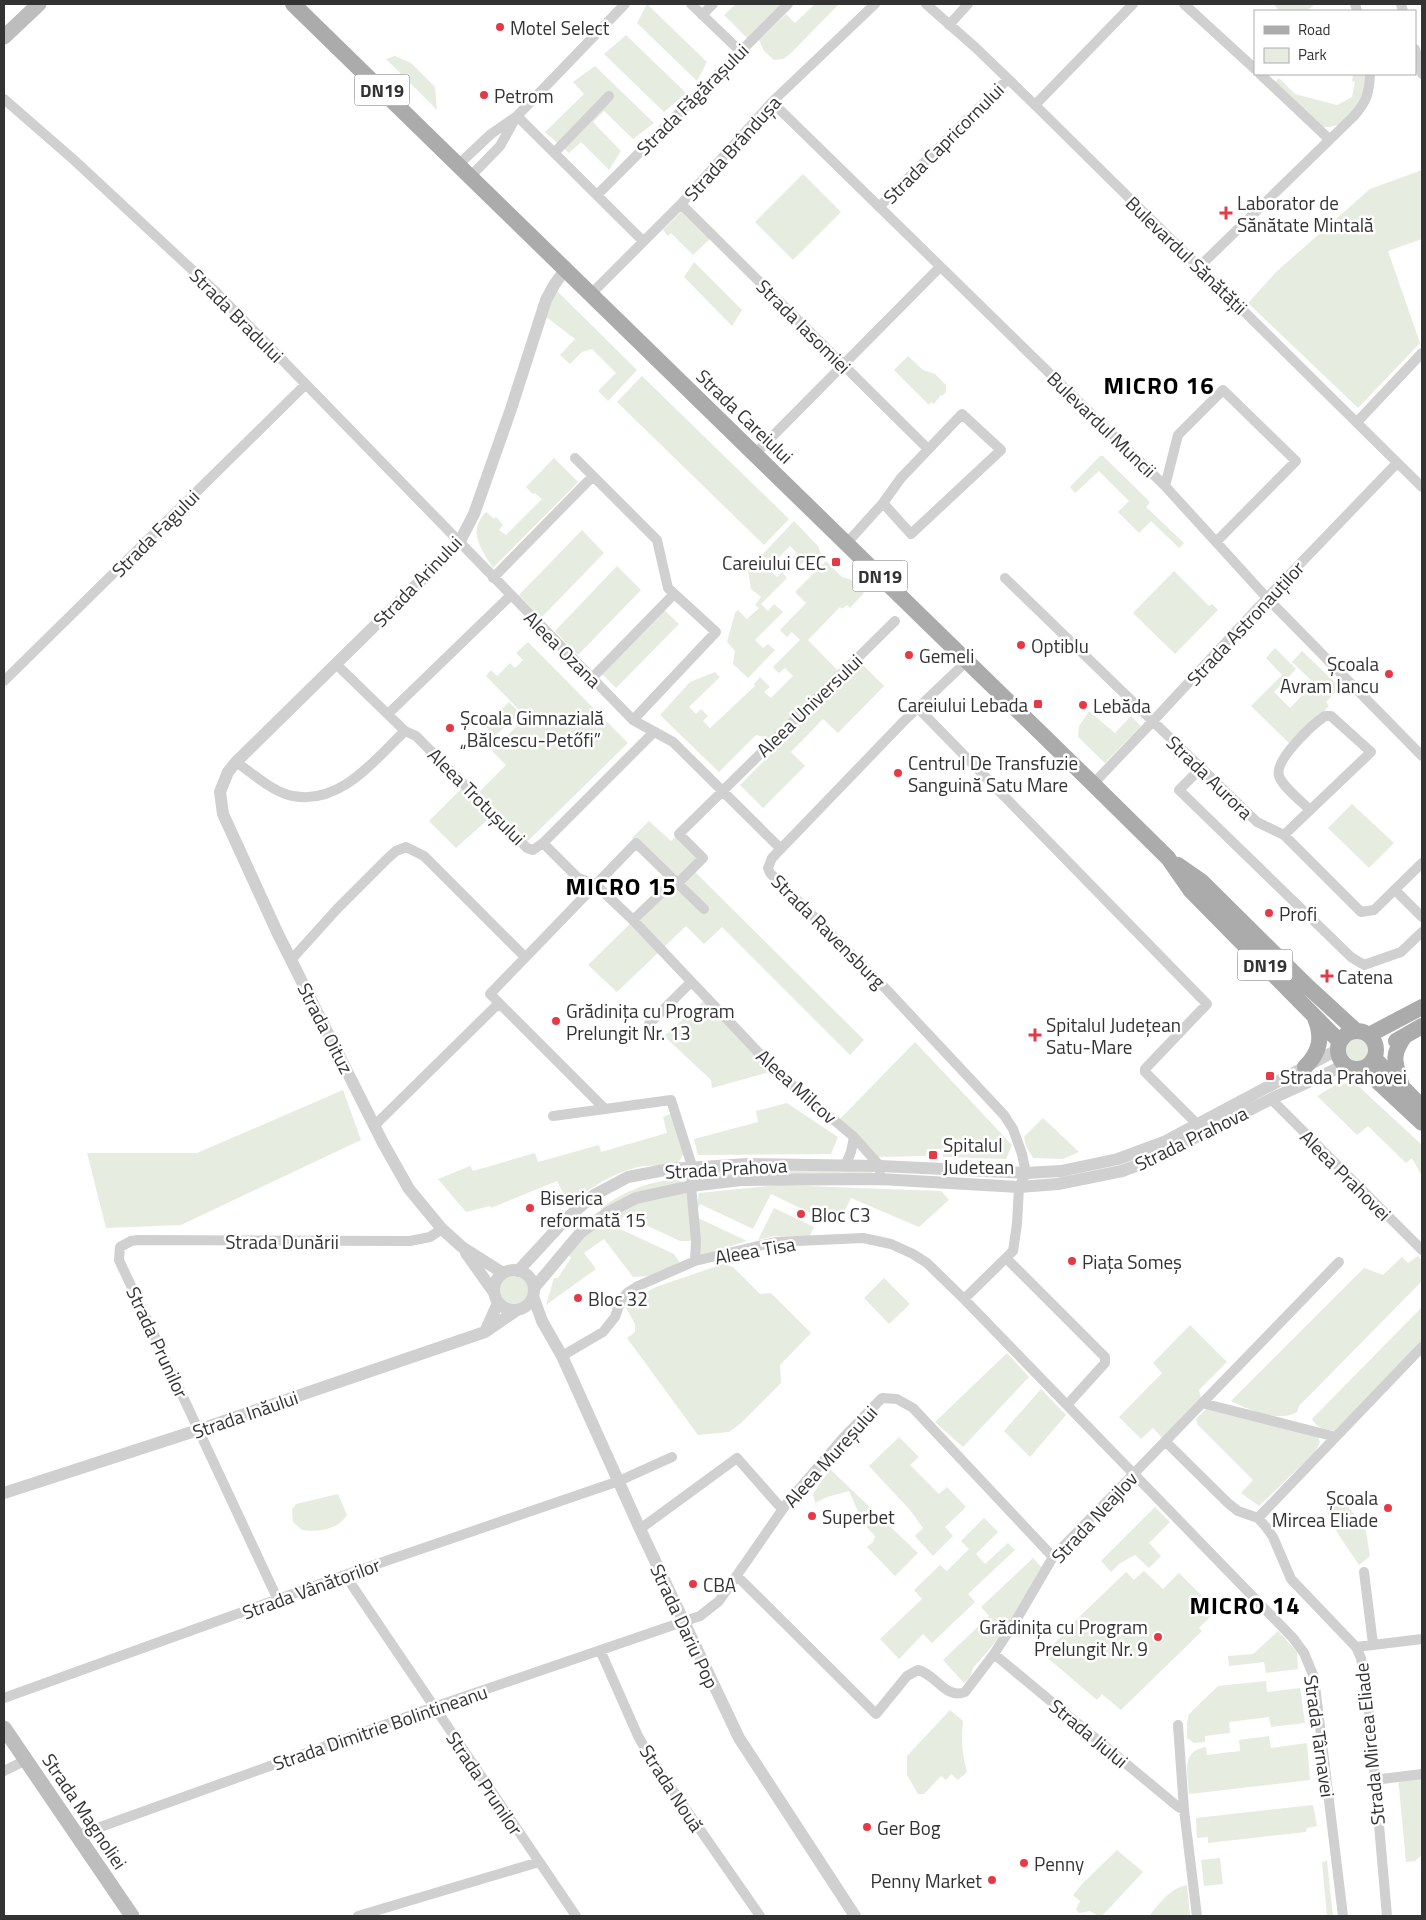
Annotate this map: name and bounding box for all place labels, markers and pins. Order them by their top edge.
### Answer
place label: Motel Select [510,13,610,42]
marker: Motel Select [494,21,506,33]
place label: Petrom [494,81,554,110]
marker: Petrom [478,89,490,101]
place label: Laborator de Sănătate Mintală [1237,188,1374,239]
marker: Laborator de Sănătate Mintală [1219,206,1233,220]
place label: Careiului CEC [722,548,826,577]
marker: Careiului CEC [830,556,842,568]
place label: Optiblu [1031,631,1089,660]
marker: Optiblu [1015,639,1027,651]
place label: Gemeli [919,641,974,670]
marker: Gemeli [903,649,915,661]
place label: Școala Avram Iancu [1280,649,1379,700]
marker: Școala Avram Iancu [1383,668,1395,680]
place label: Careiului Lebada [897,690,1028,719]
place label: Lebăda [1093,691,1151,720]
marker: Careiului Lebada [1032,698,1044,710]
marker: Lebăda [1077,699,1089,711]
place label: Școala Gimnazială „Bălcescu-Petőfi” [460,703,604,754]
marker: Școala Gimnazială „Bălcescu-Petőfi” [444,722,456,734]
place label: Centrul De Transfuzie Sanguină Satu Mare [908,748,1078,799]
marker: Centrul De Transfuzie Sanguină Satu Mare [892,767,904,779]
place label: Profi [1279,899,1317,928]
marker: Profi [1263,907,1275,919]
place label: Catena [1337,962,1393,991]
marker: Catena [1321,970,1333,982]
place label: Grădinița cu Program Prelungit Nr. 13 [566,996,735,1047]
place label: Spitalul Județean Satu-Mare [1046,1010,1181,1061]
marker: Grădinița cu Program Prelungit Nr. 13 [550,1015,562,1027]
marker: Spitalul Județean Satu-Mare [1028,1028,1042,1042]
place label: Strada Prahovei [1280,1062,1407,1091]
marker: Strada Prahovei [1264,1070,1276,1082]
place label: Spitalul Judetean [943,1130,1014,1181]
marker: Spitalul Judetean [927,1149,939,1161]
place label: Biserica reformată 15 [540,1183,646,1234]
place label: Bloc C3 [811,1200,871,1229]
marker: Biserica reformată 15 [524,1202,536,1214]
marker: Bloc C3 [795,1208,807,1220]
place label: Piața Someș [1082,1247,1182,1276]
marker: Piața Someș [1066,1255,1078,1267]
place label: Bloc 32 [588,1284,648,1313]
marker: Bloc 32 [572,1292,584,1304]
place label: Școala Mircea Eliade [1272,1483,1378,1534]
place label: Superbet [822,1502,895,1531]
marker: Școala Mircea Eliade [1382,1502,1394,1514]
marker: Superbet [806,1510,818,1522]
place label: CBA [703,1570,736,1599]
marker: CBA [687,1578,699,1590]
place label: Grădinița cu Program Prelungit Nr. 9 [979,1612,1148,1663]
marker: Grădinița cu Program Prelungit Nr. 9 [1152,1631,1164,1643]
place label: Ger Bog [877,1813,941,1842]
marker: Ger Bog [861,1821,873,1833]
place label: Penny [1034,1849,1084,1878]
marker: Penny [1018,1857,1030,1869]
place label: Penny Market [870,1866,982,1895]
marker: Penny Market [986,1874,998,1886]

